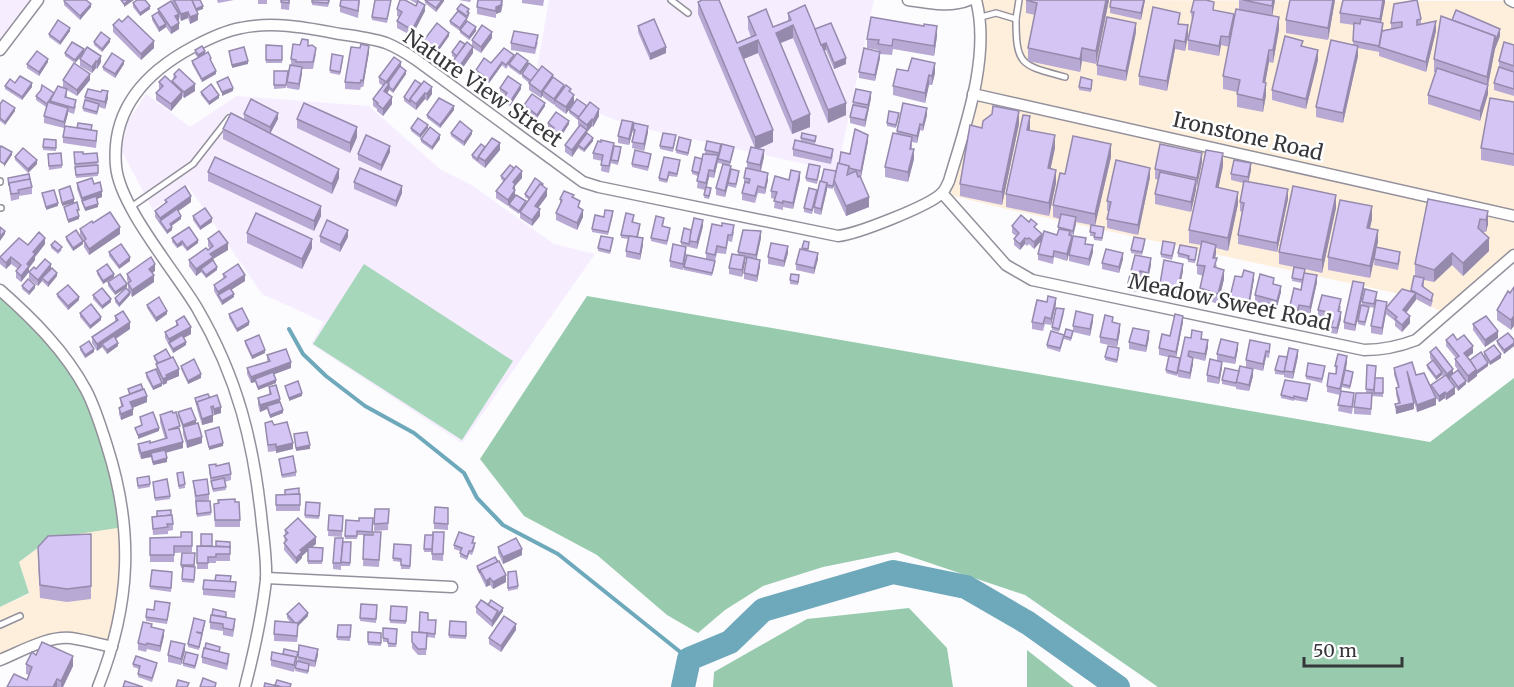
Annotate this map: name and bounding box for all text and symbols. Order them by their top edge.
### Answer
street label: Nature View Street [398,23,568,153]
street label: Ironstone Road [1170,106,1326,167]
street label: Meadow Sweet Road [1126,267,1334,337]
scale bar [1304,630,1402,668]
text: 50 m [1313,639,1357,662]

